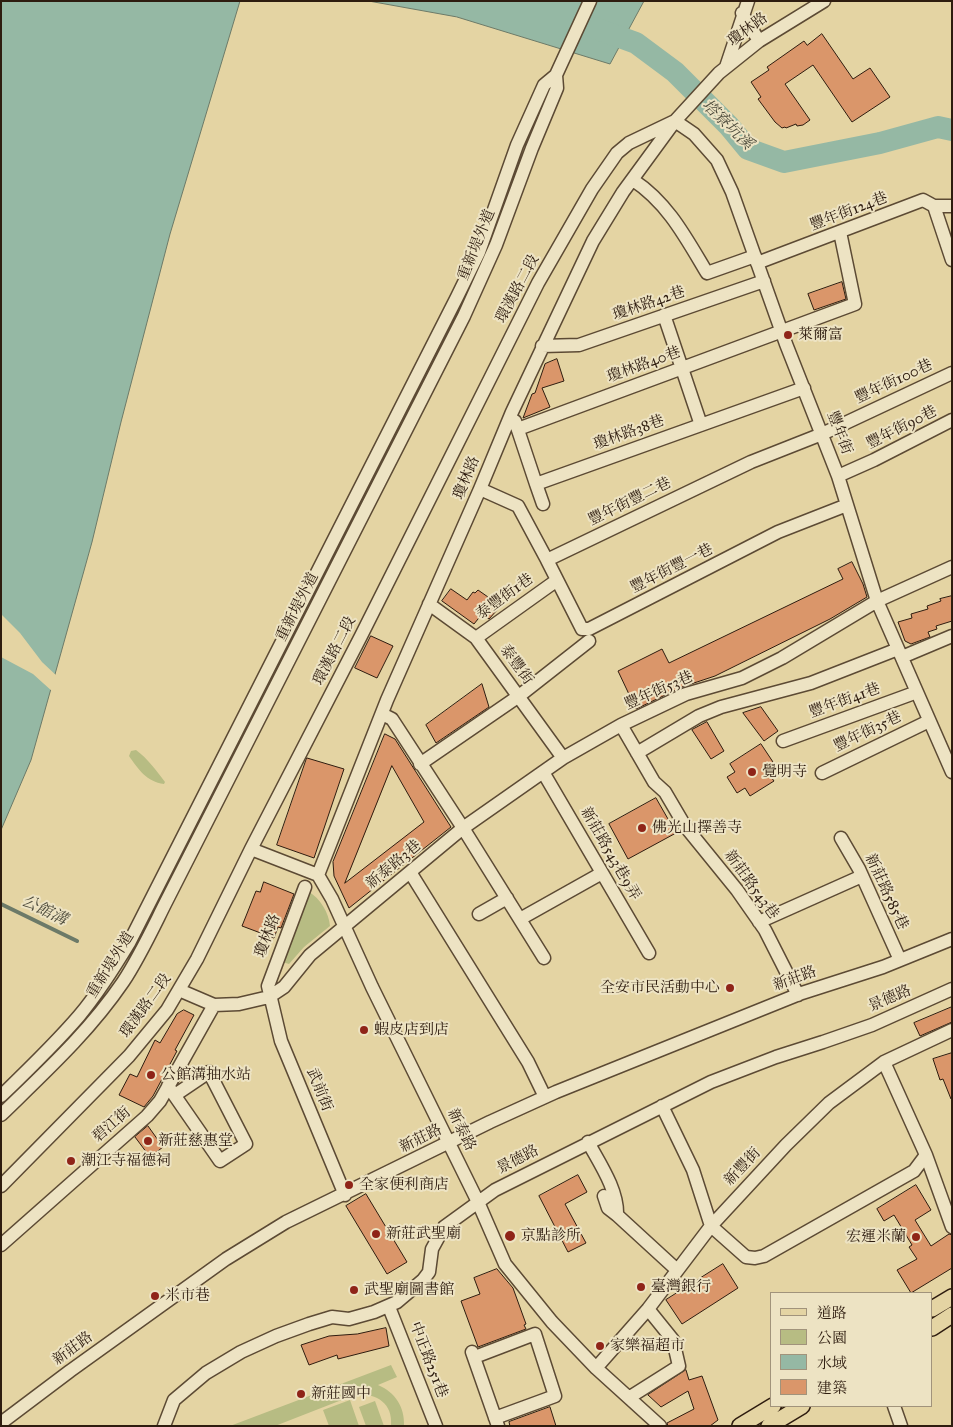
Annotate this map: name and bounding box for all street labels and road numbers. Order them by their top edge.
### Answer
street label: 瓊林路 [725,9,771,51]
street label: 豐年街124巷 [808,189,890,235]
street label: 重新堤外道 [455,207,499,283]
street label: 環漢路二段 [492,252,544,326]
street label: 瓊林路42巷 [610,283,688,325]
street label: 瓊林路40巷 [605,343,683,387]
street label: 豐年街100巷 [852,356,936,408]
street label: 豐年街90巷 [864,403,940,453]
street label: 豐年街 [823,409,855,457]
street label: 瓊林路38巷 [591,412,667,454]
street label: 瓊林路 [450,454,484,502]
street label: 豐年街豐二巷 [586,474,674,530]
street label: 豐年街豐一巷 [628,541,716,597]
street label: 重新堤外道 [273,570,323,644]
street label: 泰豐街1巷 [473,570,537,624]
street label: 環漢路二段 [310,614,360,688]
street label: 泰豐街 [495,642,537,688]
street label: 豐年街53巷 [622,668,696,714]
street label: 豐年街41巷 [807,680,883,722]
street label: 豐年街35巷 [831,708,905,756]
street label: 新莊路543巷9弄 [576,804,644,904]
street label: 新泰路3巷 [363,837,425,893]
street label: 新莊路543巷 [720,847,782,923]
street label: 新莊路585巷 [861,851,911,933]
street label: 瓊林路 [252,912,284,960]
street label: 重新堤外道 [83,928,139,1002]
street label: 新莊路 [771,963,819,995]
street label: 環漢路二段 [117,970,175,1042]
street label: 景德路 [866,982,914,1016]
street label: 武前街 [302,1066,336,1114]
street label: 碧江街 [89,1103,135,1147]
street label: 新泰路 [443,1106,479,1154]
street label: 新莊路 [397,1121,445,1157]
street label: 景德路 [494,1142,542,1178]
street label: 新豐街 [721,1144,765,1190]
street label: 中正路251巷 [405,1319,451,1401]
street label: 新莊路 [50,1328,96,1370]

